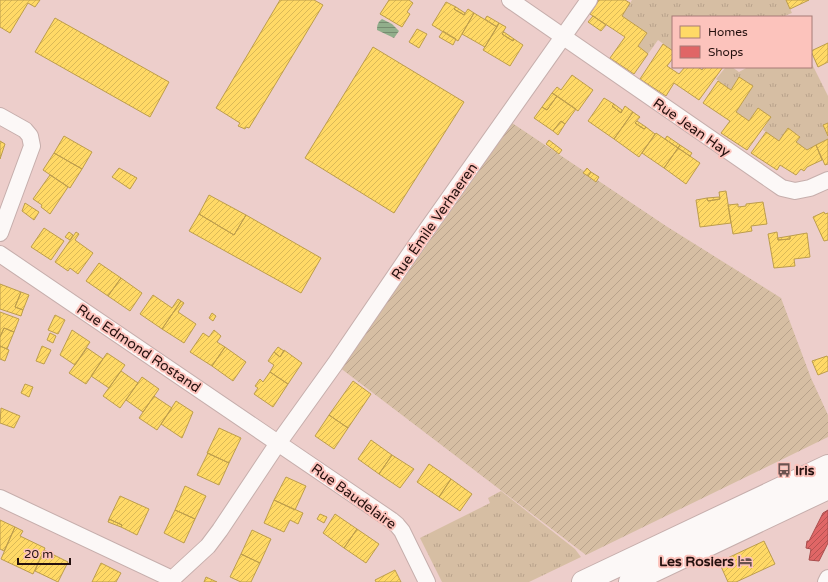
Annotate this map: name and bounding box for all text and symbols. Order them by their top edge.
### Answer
legend [672,16,812,68]
text: Homes [708,25,748,39]
text: Shops [708,45,743,59]
street label: Rue Jean Hay [650,95,734,161]
street label: Rue Émile Verhaeren [388,160,481,283]
street label: Rue Edmond Rostand [74,301,204,396]
street label: Rue Baudelaire [308,460,400,533]
bus stop icon: Iris [776,462,792,478]
place label: Iris [795,462,815,479]
scale bar [18,540,70,566]
text: 20 m [24,547,53,561]
place label: Les Rosiers [659,553,734,570]
hotel icon: Les Rosiers [737,553,753,569]

